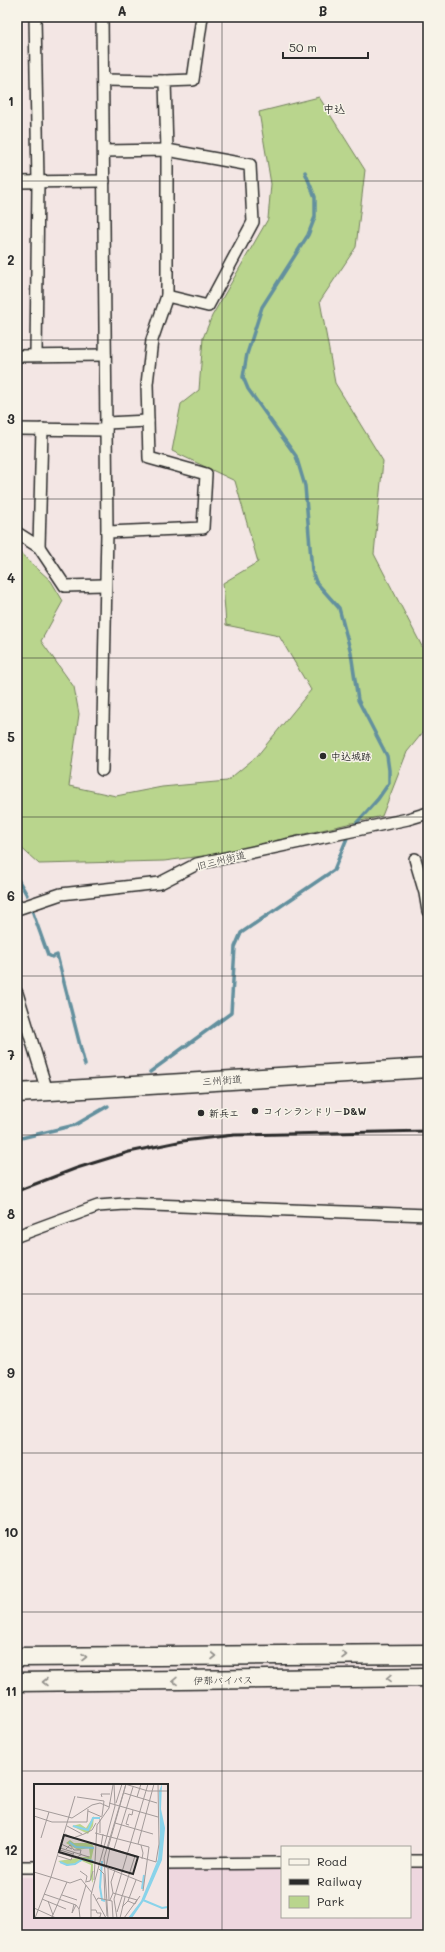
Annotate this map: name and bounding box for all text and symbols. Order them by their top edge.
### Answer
text: A [117,2,127,19]
text: B [319,2,328,19]
scale bar [283,34,368,60]
text: 50 m [289,39,317,55]
text: 1 [8,92,14,109]
district label: 中込 [323,101,345,116]
text: 2 [7,251,15,268]
text: 3 [7,410,15,427]
text: 4 [7,569,15,586]
text: 5 [7,728,15,745]
place label: 中込城跡 [331,749,371,763]
marker: 中込城跡 [318,751,328,761]
street label: 旧三州街道 [195,847,247,873]
text: 6 [7,887,15,904]
text: 7 [7,1046,15,1063]
street label: 三州街道 [202,1072,242,1088]
place label: コインランドリーD&W [263,1104,367,1118]
place label: 新兵エ [209,1106,239,1120]
marker: コインランドリーD&W [250,1106,260,1116]
marker: 新兵エ [196,1108,206,1118]
text: 8 [7,1205,15,1222]
text: 9 [7,1364,15,1381]
text: 10 [4,1523,18,1540]
one-way arrow [341,1651,347,1659]
one-way arrow [211,1652,217,1660]
one-way arrow [81,1653,87,1661]
street label: 伊那バイパス [193,1672,253,1688]
one-way arrow [386,1674,392,1682]
one-way arrow [172,1677,178,1685]
one-way arrow [42,1678,48,1686]
text: 11 [5,1682,17,1699]
inset map [34,1784,168,1918]
text: 12 [4,1841,18,1858]
legend [281,1846,411,1918]
text: Road [317,1853,347,1869]
text: Railway [317,1873,362,1889]
text: Park [317,1893,344,1909]

